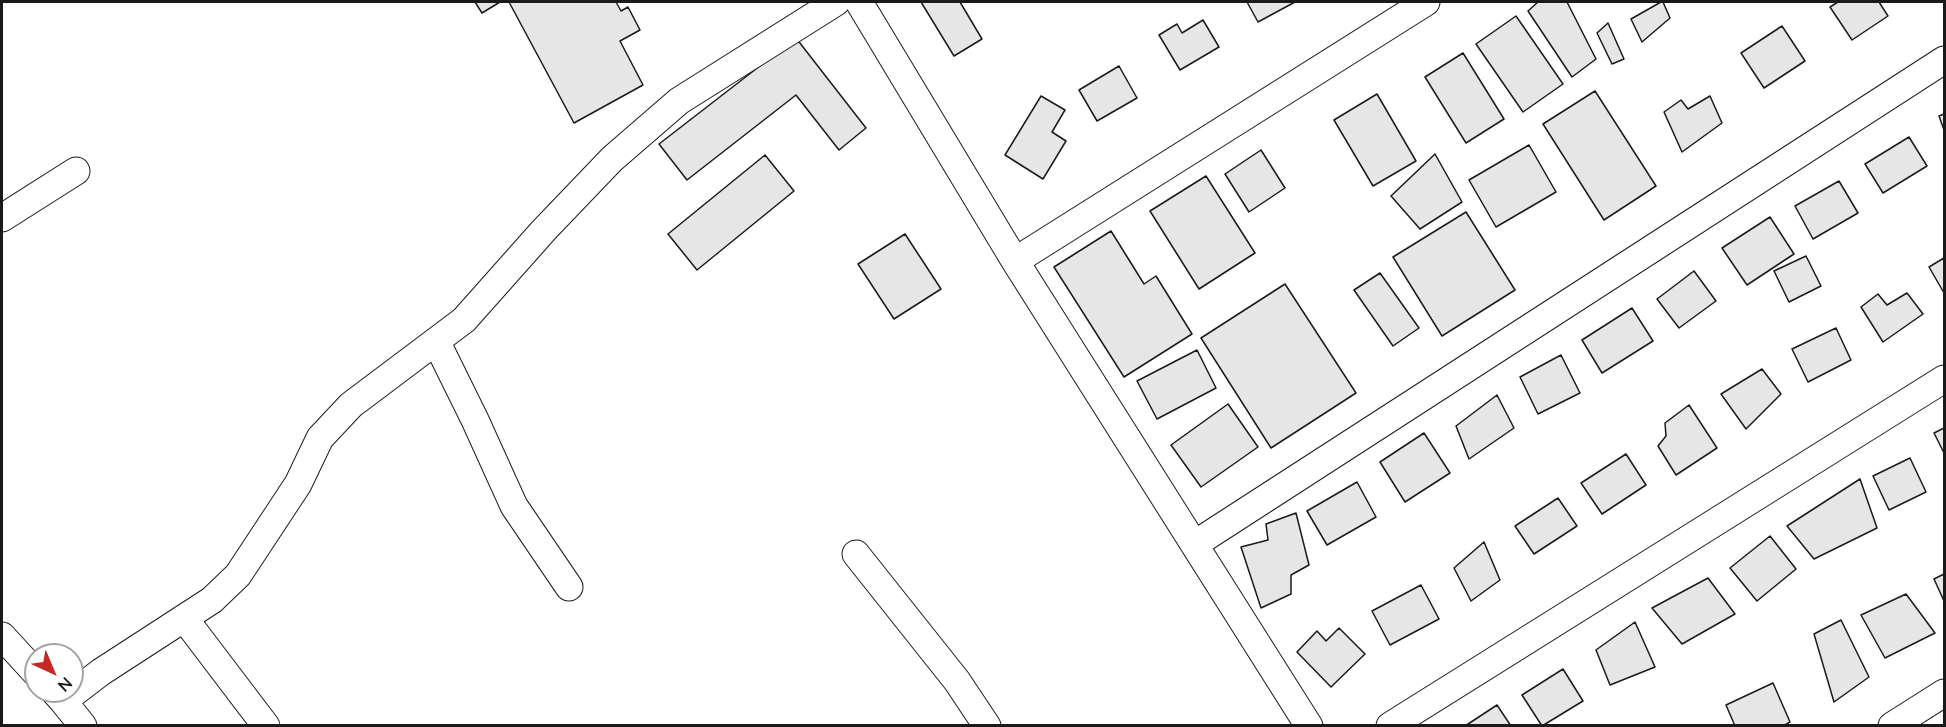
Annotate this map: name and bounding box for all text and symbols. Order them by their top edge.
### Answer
north arrow [24,643,84,703]
text: N [54,674,77,696]

